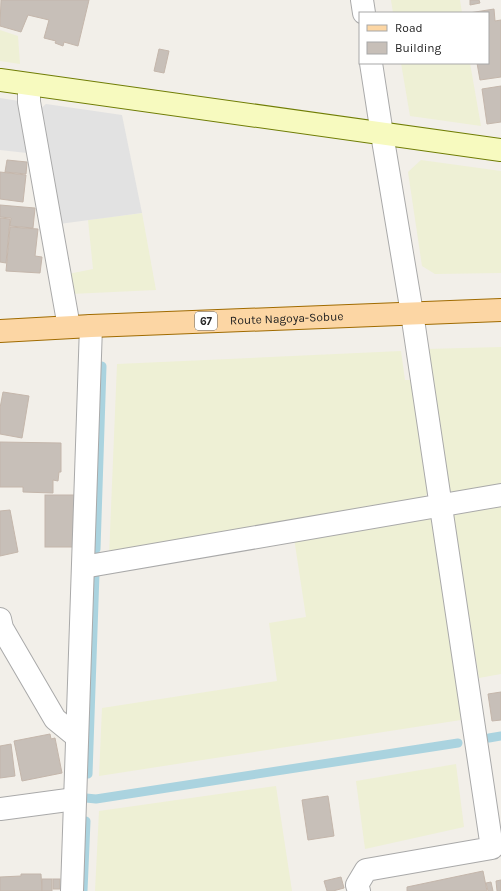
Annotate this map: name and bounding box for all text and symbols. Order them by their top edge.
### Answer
legend [359,12,489,64]
text: Road [395,21,423,35]
text: Building [395,41,442,55]
street label: Route Nagoya-Sobue [230,309,344,328]
road number: 67 [195,312,217,330]

